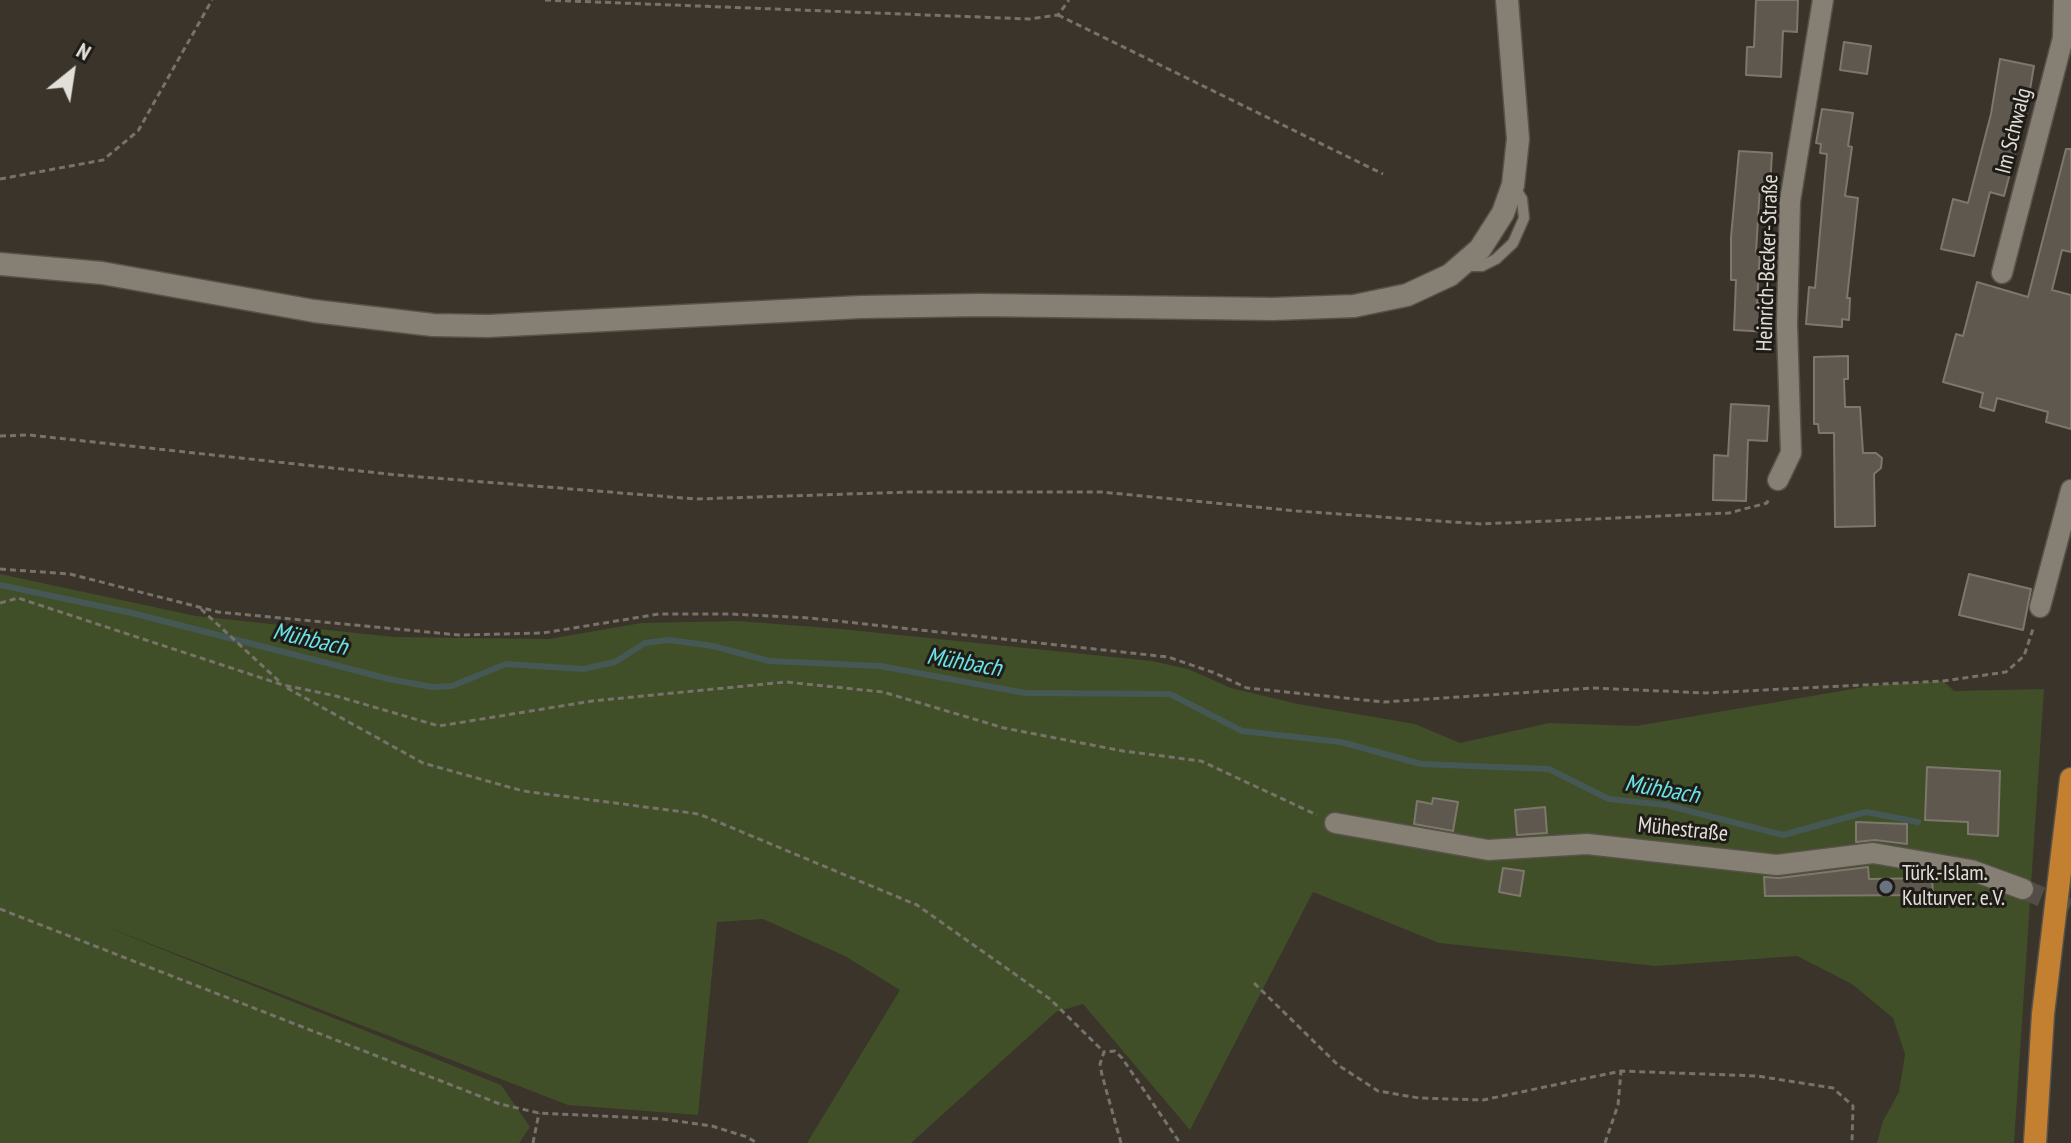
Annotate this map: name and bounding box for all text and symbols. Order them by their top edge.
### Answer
north arrow [32,32,112,112]
text: N [72,36,96,66]
street label: Im Schwalg [1991,85,2037,177]
street label: Heinrich-Becker-Straße [1752,174,1784,352]
water label: Mühbach [270,617,350,663]
water label: Mühbach [924,642,1004,684]
water label: Mühbach [1622,769,1702,811]
street label: Mühestraße [1637,812,1729,848]
place label: Türk.-Islam. Kulturver. e.V. [1902,861,2005,912]
marker: Türk.-Islam. Kulturver. e.V. [1877,878,1895,896]

